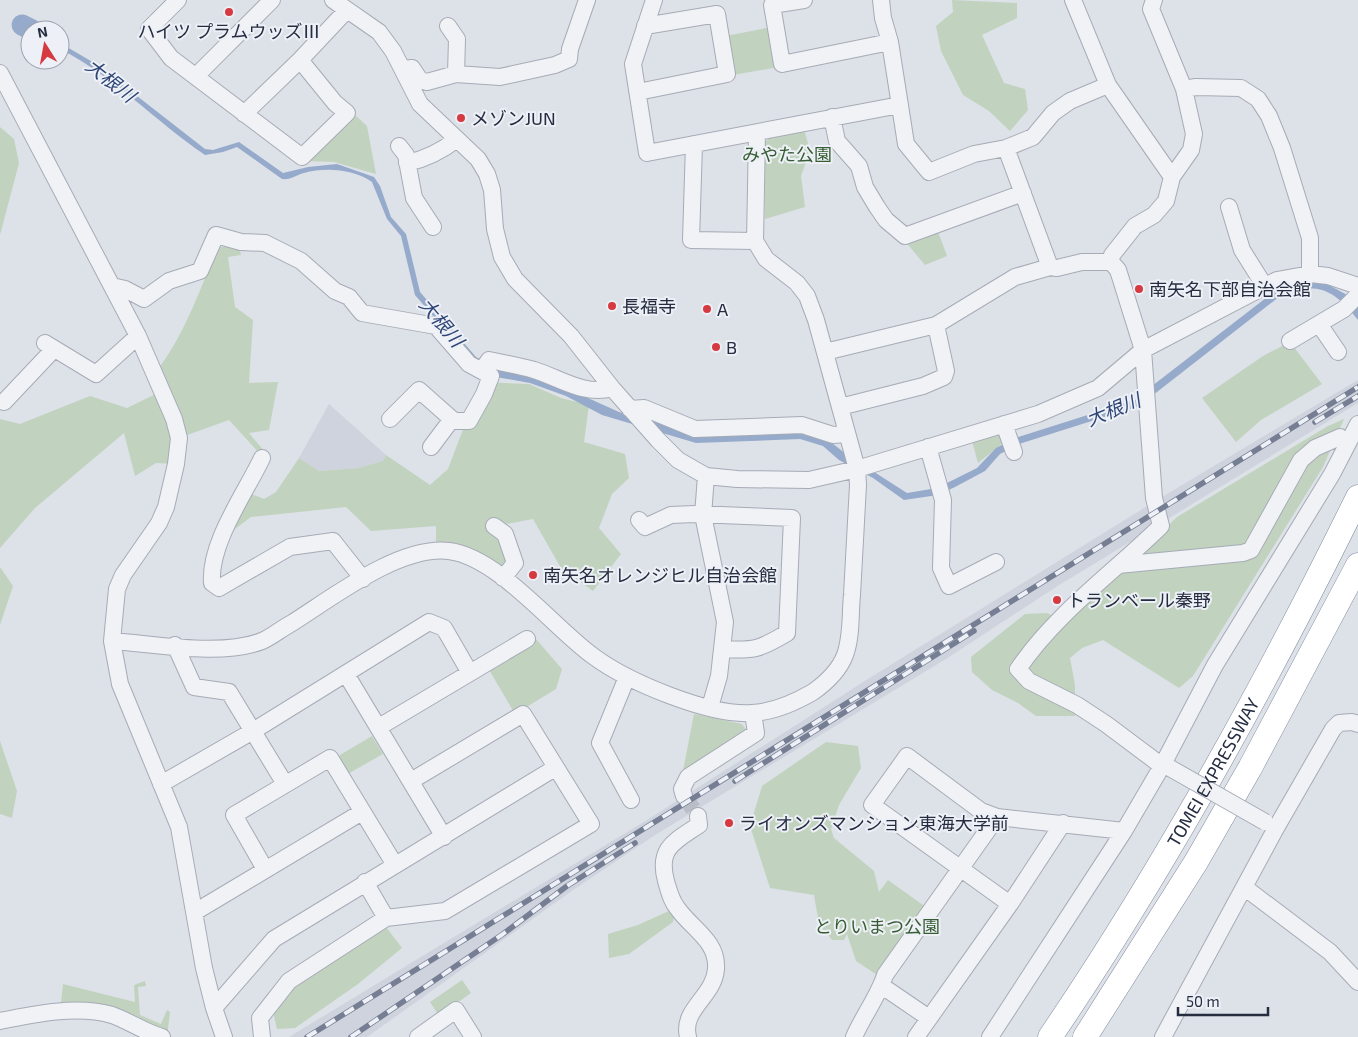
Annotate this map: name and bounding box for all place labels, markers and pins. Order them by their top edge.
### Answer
marker: ハイツ プラムウッズⅢ [223,6,235,18]
place label: ハイツ プラムウッズⅢ [137,20,321,42]
place label: メゾンJUN [471,107,556,129]
marker: メゾンJUN [455,112,467,124]
place label: 南矢名下部自治会館 [1149,278,1311,300]
marker: 南矢名下部自治会館 [1133,283,1145,295]
place label: 長福寺 [622,295,676,317]
place label: A [717,298,729,320]
marker: 長福寺 [606,300,618,312]
marker: A [701,303,713,315]
place label: B [726,336,737,358]
marker: B [710,341,722,353]
place label: 南矢名オレンジヒル自治会館 [543,564,777,586]
marker: 南矢名オレンジヒル自治会館 [527,569,539,581]
place label: トランベール秦野 [1067,589,1211,611]
marker: トランベール秦野 [1051,594,1063,606]
place label: ライオンズマンション東海大学前 [739,812,1009,834]
marker: ライオンズマンション東海大学前 [723,817,735,829]

